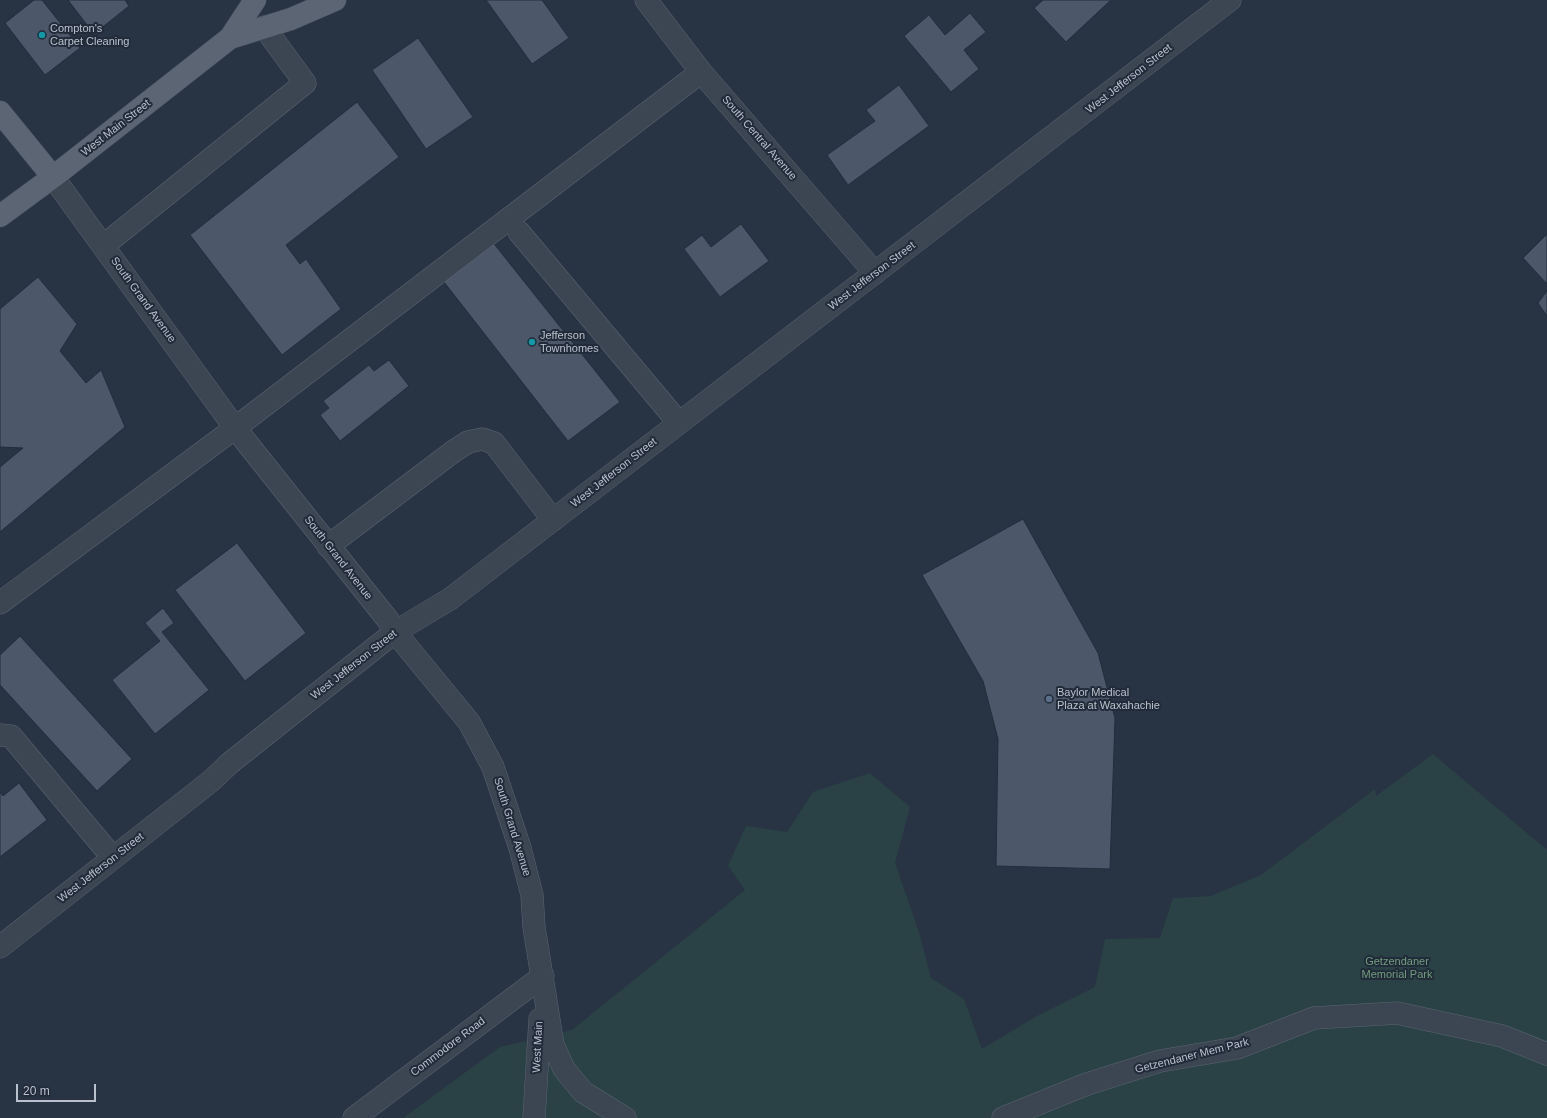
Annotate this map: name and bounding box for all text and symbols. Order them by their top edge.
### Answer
place label: Compton's Carpet Cleaning [50,22,129,48]
marker: Compton's Carpet Cleaning [37,30,47,40]
street label: West Jefferson Street [1083,41,1175,117]
street label: South Central Avenue [719,93,799,183]
street label: West Main Street [79,97,153,159]
street label: West Jefferson Street [826,239,918,313]
street label: South Grand Avenue [108,255,178,345]
place label: Jefferson Townhomes [540,329,599,355]
marker: Jefferson Townhomes [527,337,537,347]
street label: West Jefferson Street [568,435,660,511]
street label: South Grand Avenue [301,514,375,602]
street label: West Jefferson Street [308,627,400,703]
place label: Baylor Medical Plaza at Waxahachie [1057,686,1160,712]
marker: Baylor Medical Plaza at Waxahachie [1044,694,1054,704]
street label: South Grand Avenue [491,776,533,878]
street label: West Jefferson Street [55,830,147,906]
park label: Getzendaner Memorial Park [1362,955,1432,981]
street label: Commodore Road [408,1015,488,1079]
street label: West Main [530,1021,546,1073]
street label: Getzendaner Mem Park [1134,1035,1250,1077]
scale bar [18,1076,98,1102]
text: 20 m [23,1084,50,1098]

